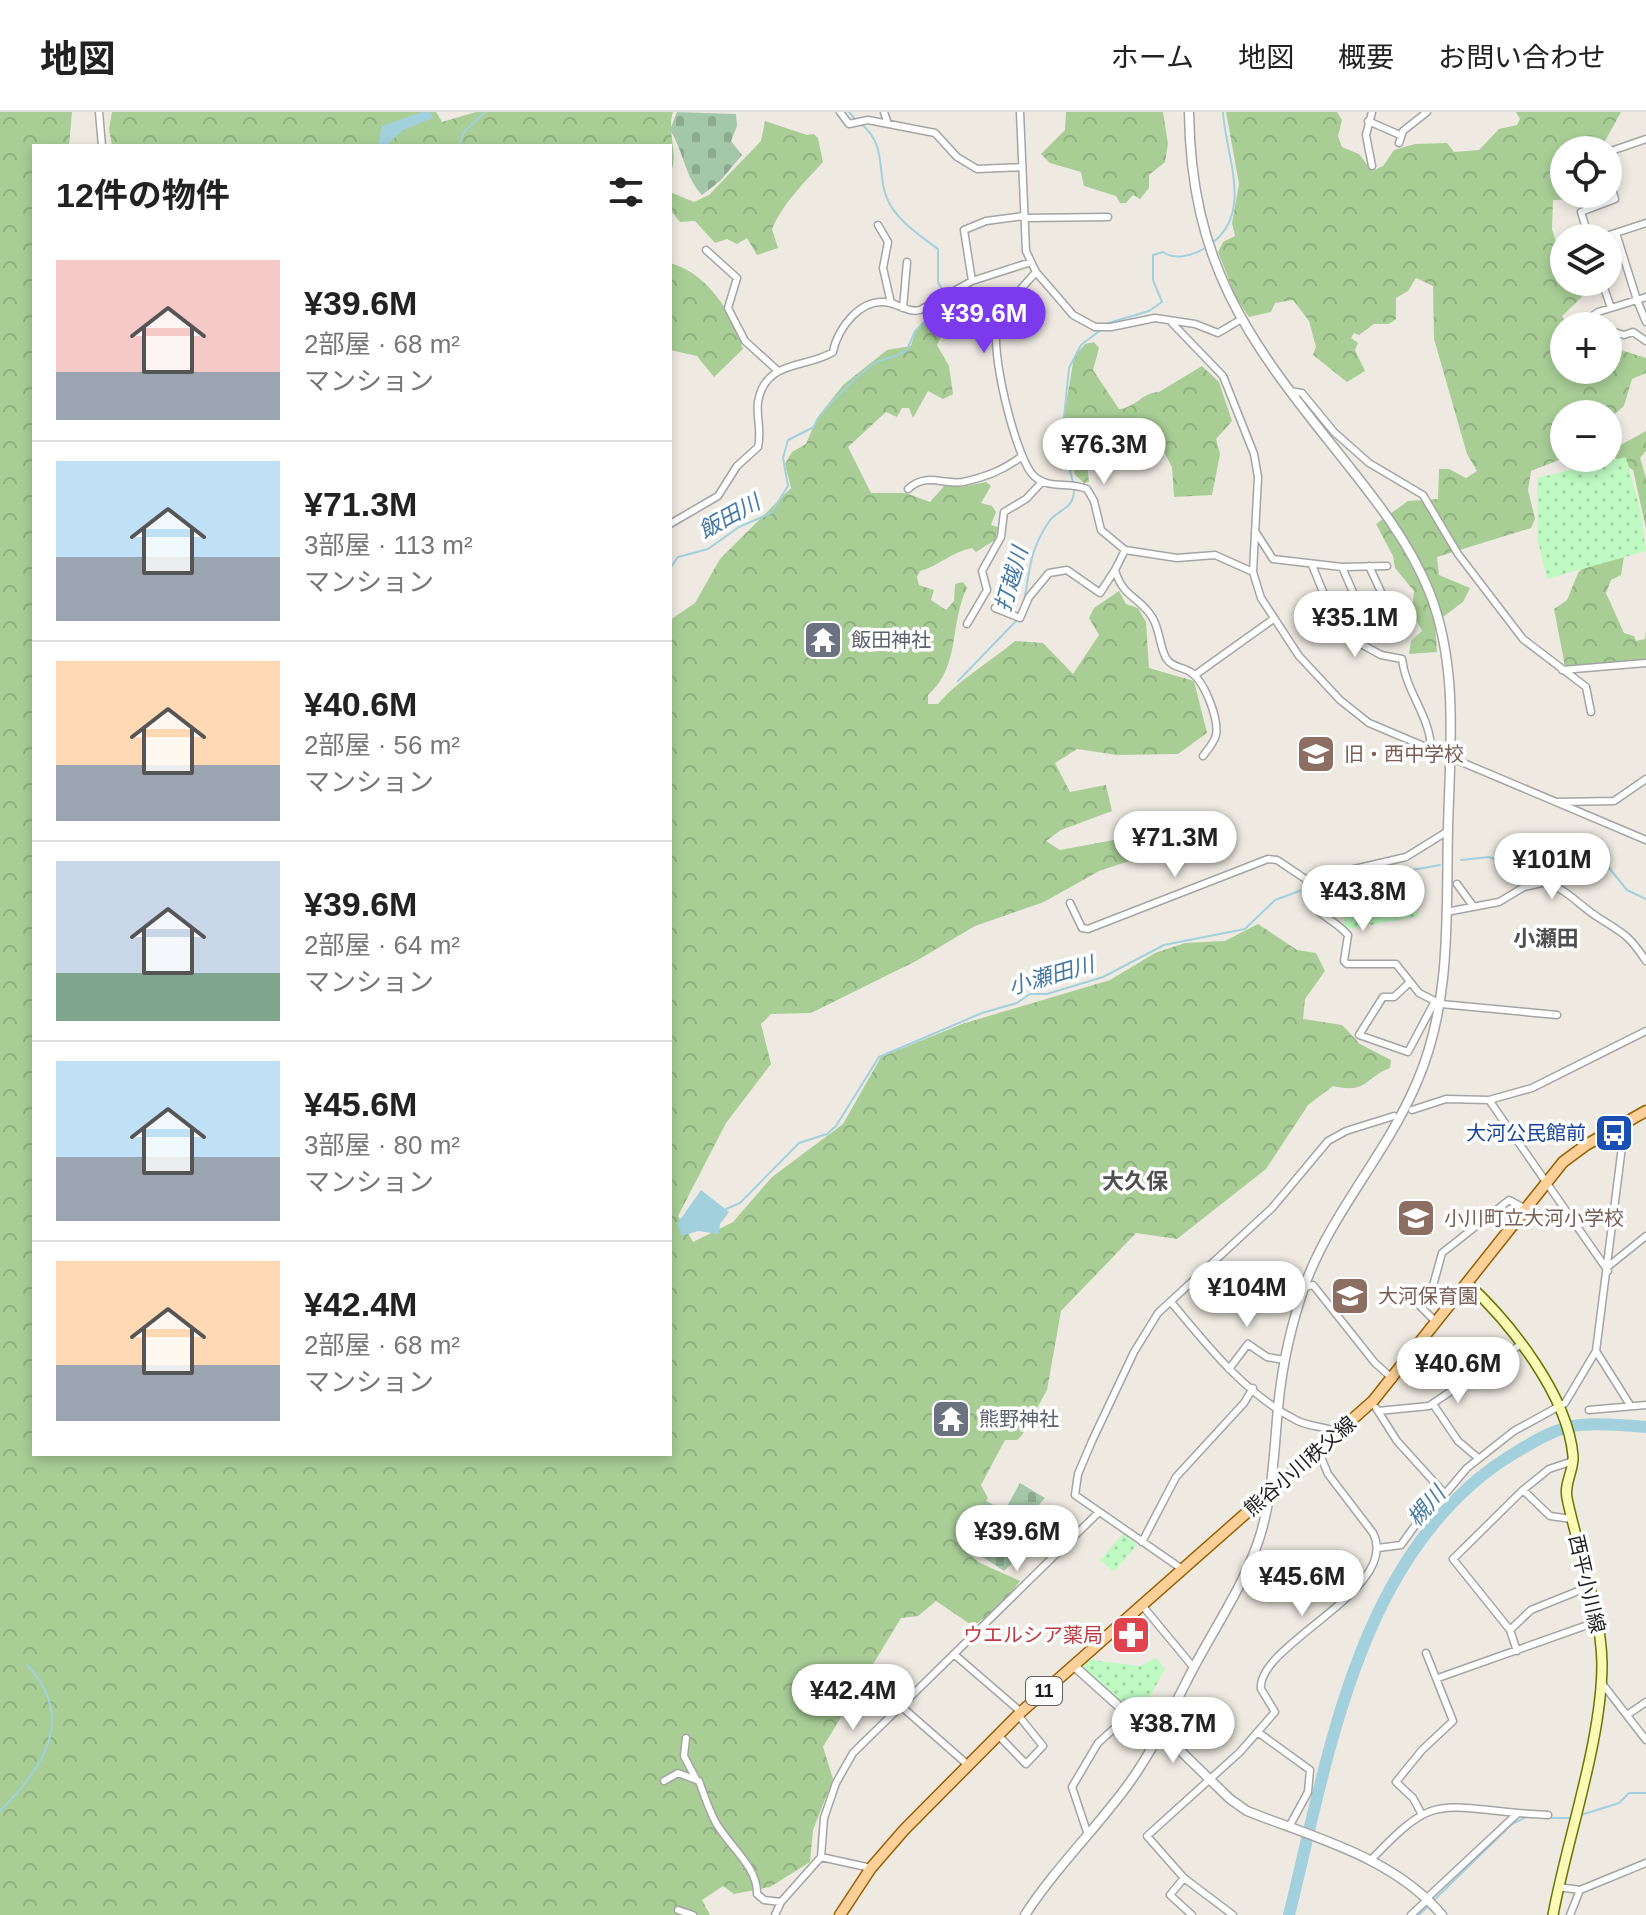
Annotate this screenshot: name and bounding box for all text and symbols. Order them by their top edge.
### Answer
text: 地図 [40,38,116,80]
text: ホーム [1111,42,1194,73]
text: 地図 [1238,42,1294,73]
text: 概要 [1338,42,1394,73]
text: お問い合わせ [1438,42,1606,73]
map controls [1550,136,1622,472]
button: locate [1550,136,1622,208]
icon: filters [604,170,648,214]
text: 12件の物件 [56,176,230,214]
button: layers [1550,224,1622,296]
text: ¥39.6M [304,284,417,322]
pin: ¥39.6M [919,287,1049,355]
icon: home [120,292,216,388]
text: ¥39.6M [941,298,1027,328]
button: + [1550,312,1622,384]
text: 2部屋 · 68 m² [304,329,460,359]
text: マンション [304,366,434,396]
button: − [1550,400,1622,472]
pin: ¥76.3M [1039,418,1169,486]
text: ¥76.3M [1061,429,1147,459]
text: ¥71.3M [304,485,417,523]
water label: 飯田川 [694,489,766,543]
icon: home [120,493,216,589]
text: 3部屋 · 113 m² [304,530,473,560]
water label: 打越川 [990,542,1033,614]
text: マンション [304,567,434,597]
pin: ¥35.1M [1290,591,1420,659]
text: ¥35.1M [1312,602,1398,632]
temple icon: 飯田神社 [802,619,844,661]
place label: 飯田神社 [851,629,931,651]
text: ¥40.6M [304,685,417,723]
icon: home [120,693,216,789]
text: 2部屋 · 56 m² [304,730,460,760]
school or university icon: 旧・西中学校 [1295,733,1337,775]
place label: 旧・西中学校 [1344,743,1464,765]
text: マンション [304,767,434,797]
pin: ¥71.3M [1110,811,1240,879]
text: ¥71.3M [1132,822,1218,852]
pin: ¥101M [1496,833,1608,901]
text: ¥101M [1512,844,1592,874]
pin: ¥43.8M [1298,865,1428,933]
text: ¥43.8M [1320,876,1406,906]
text: ¥39.6M [304,885,417,923]
icon: home [120,893,216,989]
district label: 小瀬田 [1513,926,1579,951]
text: 2部屋 · 64 m² [304,930,460,960]
water label: 小瀬田川 [1005,951,1099,1000]
text: マンション [304,967,434,997]
text: ¥45.6M [304,1085,417,1123]
icon: home [120,1093,216,1189]
bus stop icon: 大河公民館前 [1593,1112,1635,1154]
place label: 大河公民館前 [1466,1122,1586,1144]
text: 3部屋 · 80 m² [304,1130,460,1160]
text: マンション [304,1167,434,1197]
district label: 大久保 [1102,1169,1168,1194]
school or university icon: 小川町立大河小学校 [1395,1197,1437,1239]
place label: 小川町立大河小学校 [1444,1207,1624,1229]
pin: ¥104M [1191,1261,1303,1329]
text: ¥104M [1207,1272,1287,1302]
school or university icon: 大河保育園 [1329,1275,1371,1317]
text: ¥42.4M [304,1285,417,1323]
place label: 大河保育園 [1378,1285,1478,1307]
icon: home [120,1293,216,1389]
text: 2部屋 · 68 m² [304,1330,460,1360]
pin: ¥40.6M [1393,1337,1523,1405]
text: ¥40.6M [1415,1348,1501,1378]
text: マンション [304,1367,434,1397]
temple icon: 熊野神社 [930,1398,972,1440]
place label: 熊野神社 [979,1408,1059,1430]
street label: 熊谷小川秩父線 [1240,1412,1360,1520]
water label: 槻川 [1403,1480,1452,1531]
pin: ¥39.6M [952,1505,1082,1573]
text: ¥39.6M [974,1516,1060,1546]
street label: 西平小川線 [1565,1533,1609,1635]
pin: ¥45.6M [1237,1550,1367,1618]
text: ¥45.6M [1259,1561,1345,1591]
pharmacy icon: ウエルシア薬局 [1110,1614,1152,1656]
place label: ウエルシア薬局 [963,1624,1103,1646]
pin: ¥42.4M [788,1664,918,1732]
text: ¥42.4M [810,1675,896,1705]
road number: 11 [1026,1677,1062,1705]
pin: ¥38.7M [1108,1697,1238,1765]
text: ¥38.7M [1130,1708,1216,1738]

